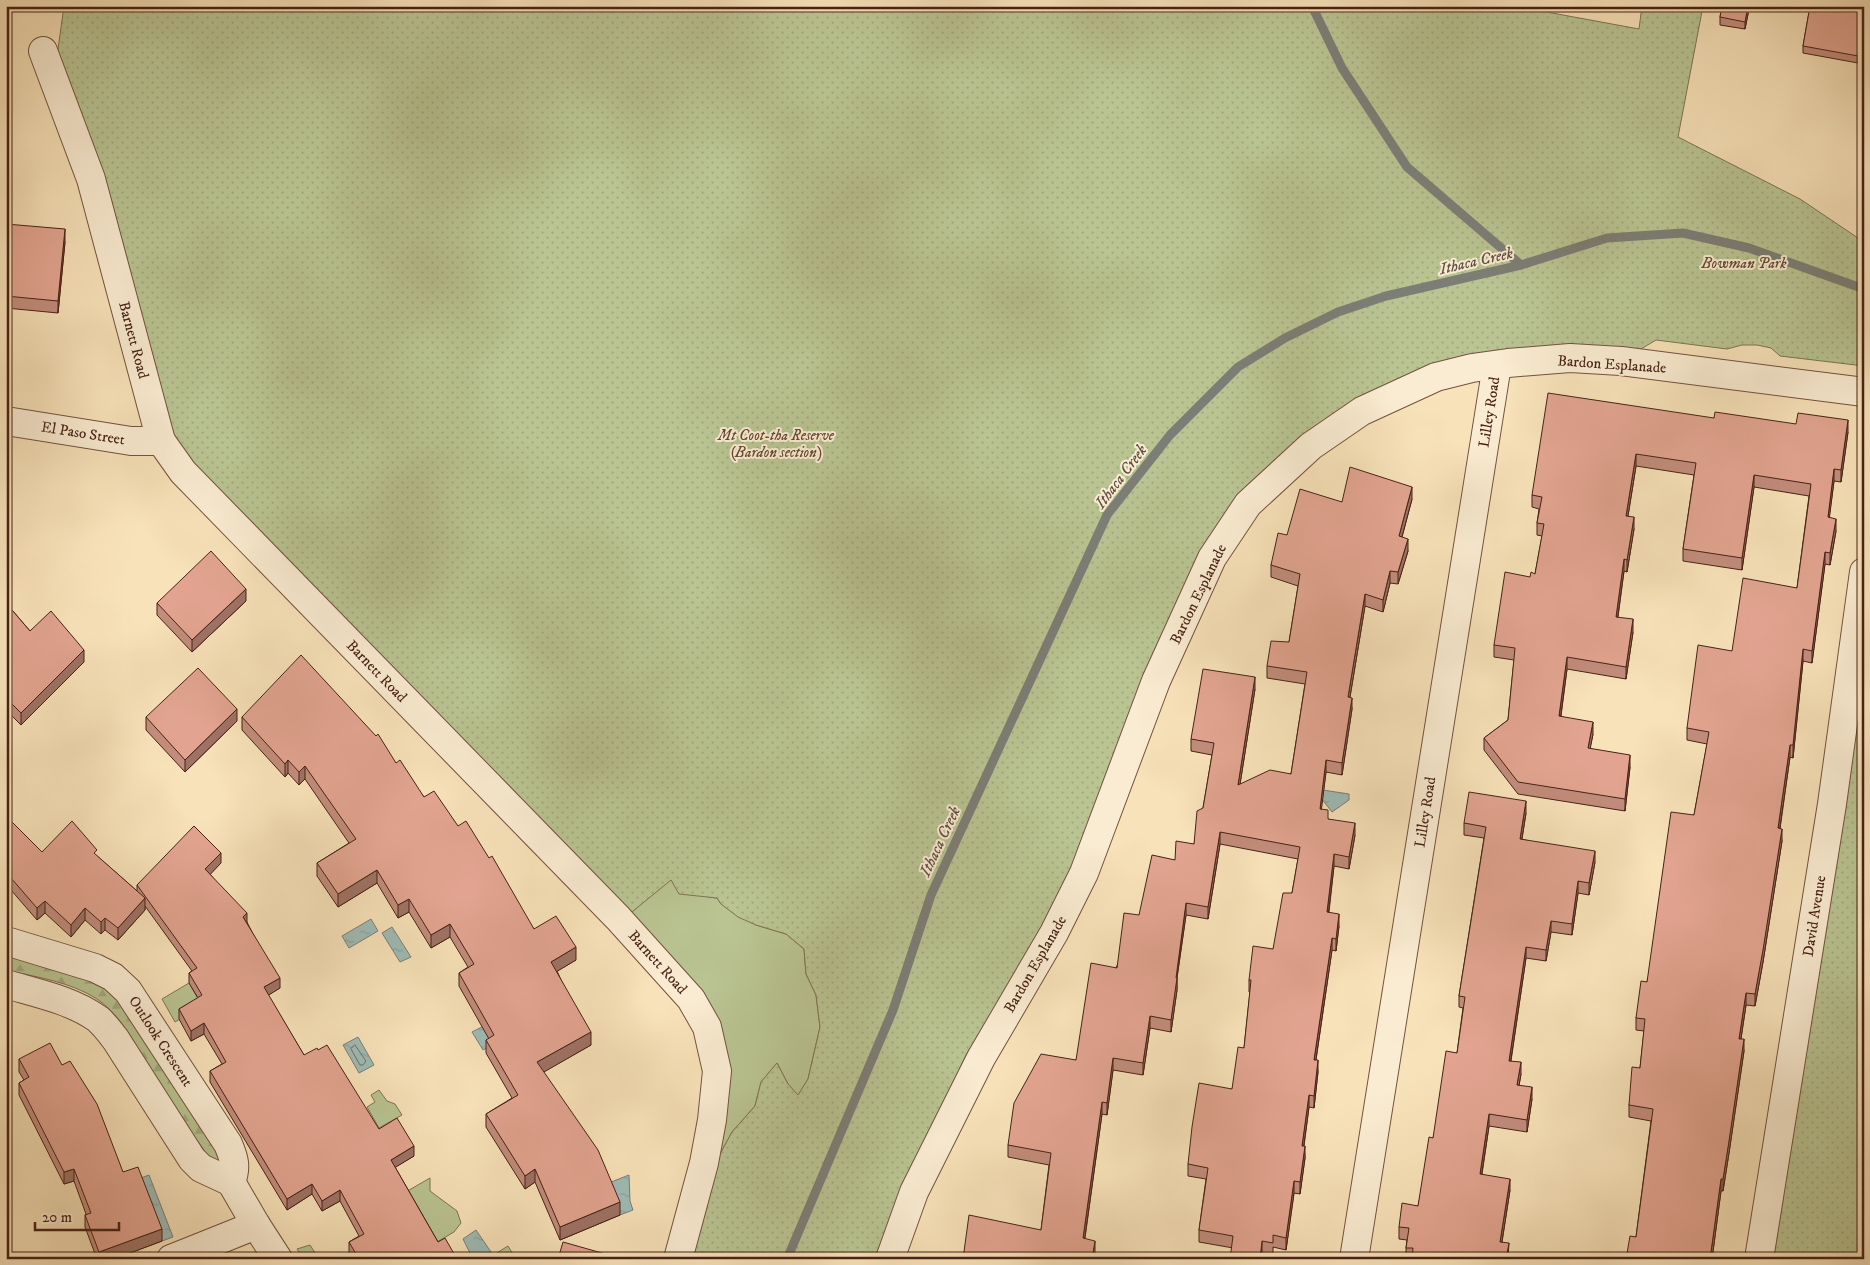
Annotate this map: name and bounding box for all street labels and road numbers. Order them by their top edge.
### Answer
street label: Barnett Road [114,299,153,381]
street label: Bardon Esplanade [1557,351,1667,378]
street label: Lilley Road [1475,375,1505,449]
street label: El Paso Street [40,418,126,450]
street label: Bardon Esplanade [1166,541,1231,647]
street label: Barnett Road [342,636,411,707]
street label: Lilley Road [1411,775,1441,849]
street label: David Avenue [1799,874,1830,958]
street label: Bardon Esplanade [1000,912,1071,1016]
street label: Barnett Road [624,926,692,999]
street label: Outlook Crescent [124,992,197,1090]

